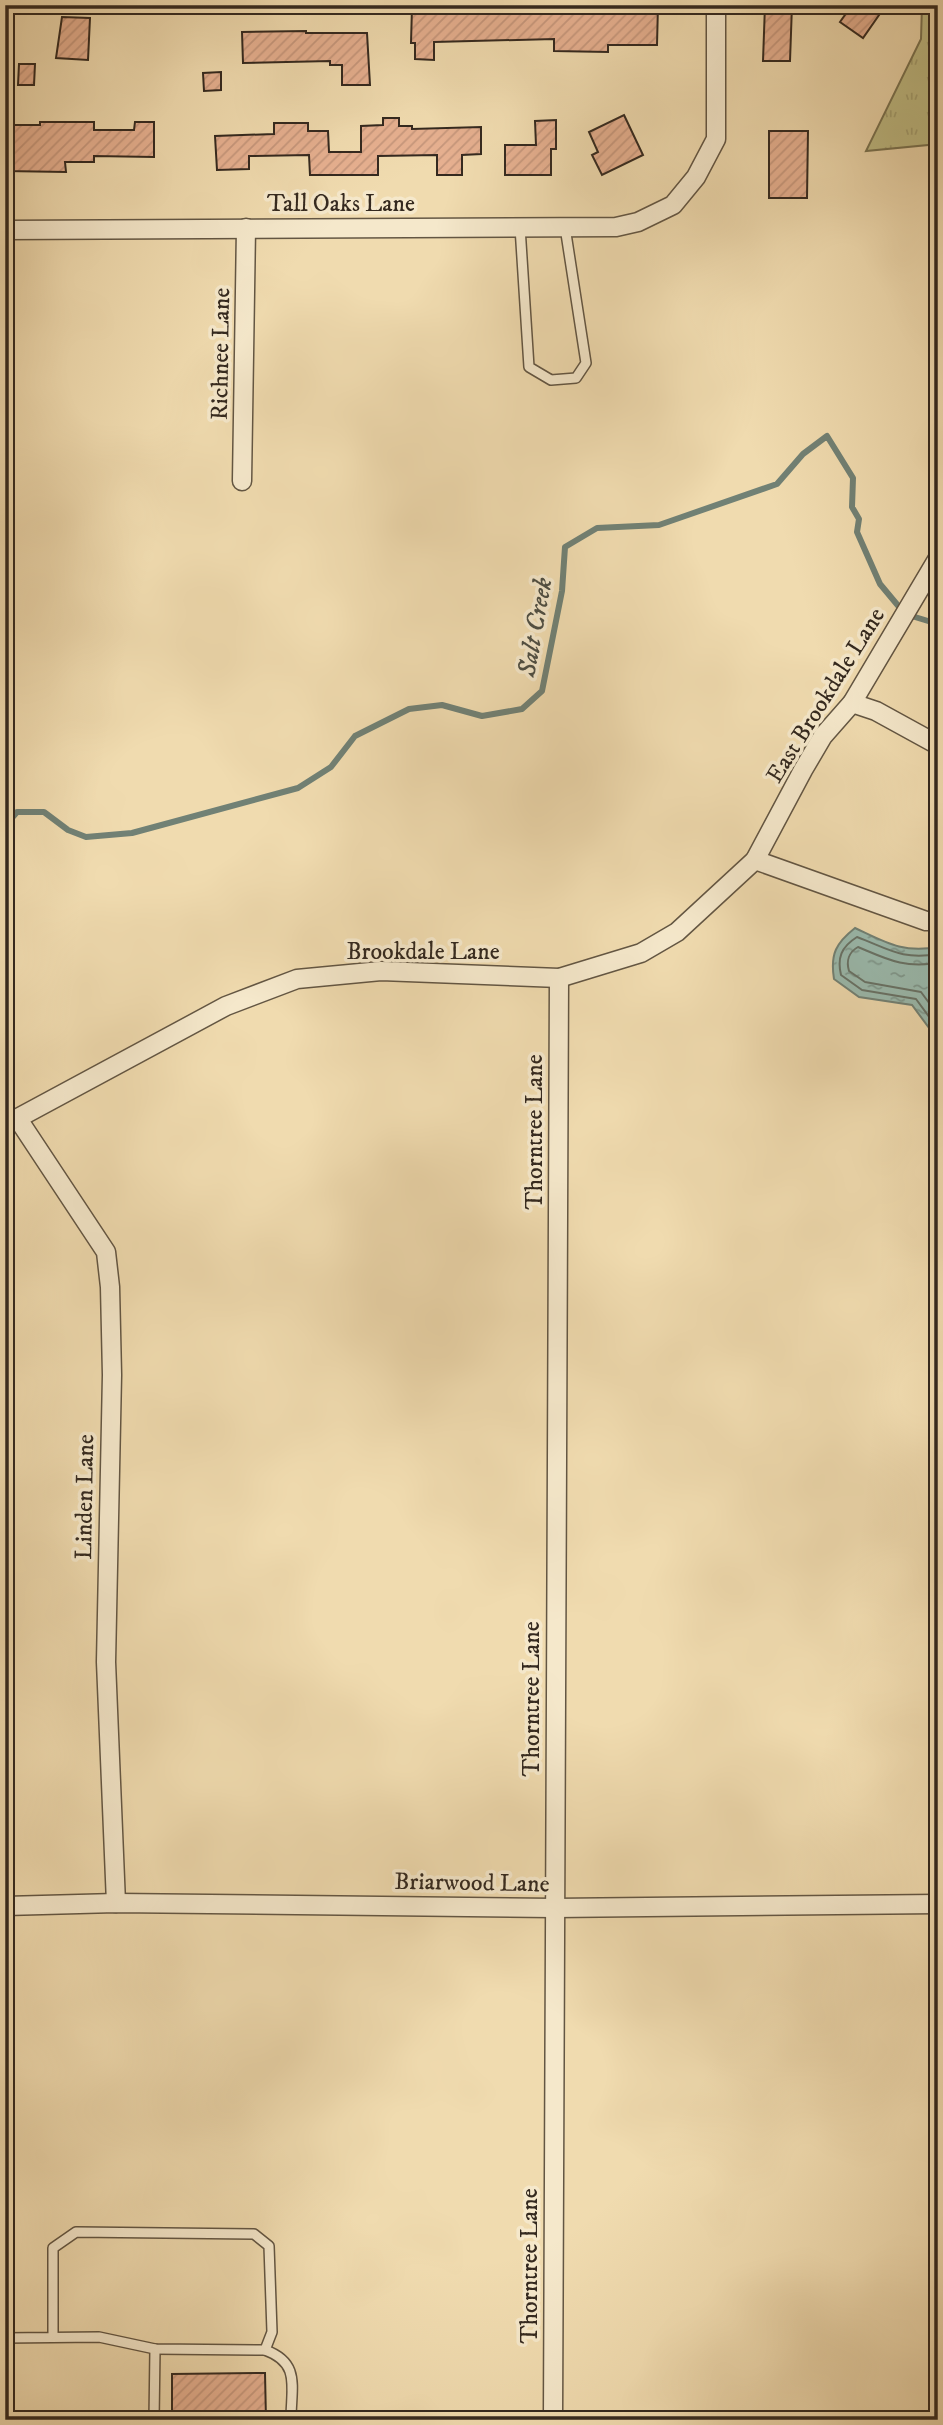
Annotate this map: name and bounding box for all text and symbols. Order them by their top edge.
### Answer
street label: Tall Oaks Lane [267,189,415,219]
street label: Richnee Lane [205,287,237,420]
water label: Salt Creek [510,575,560,680]
street label: East Brookdale Lane [760,602,892,789]
street label: Brookdale Lane [346,937,500,967]
street label: Thorntree Lane [520,1054,550,1210]
street label: Linden Lane [69,1434,101,1560]
street label: Thorntree Lane [517,1621,547,1777]
street label: Briarwood Lane [394,1867,550,1899]
street label: Thorntree Lane [515,2188,545,2344]

